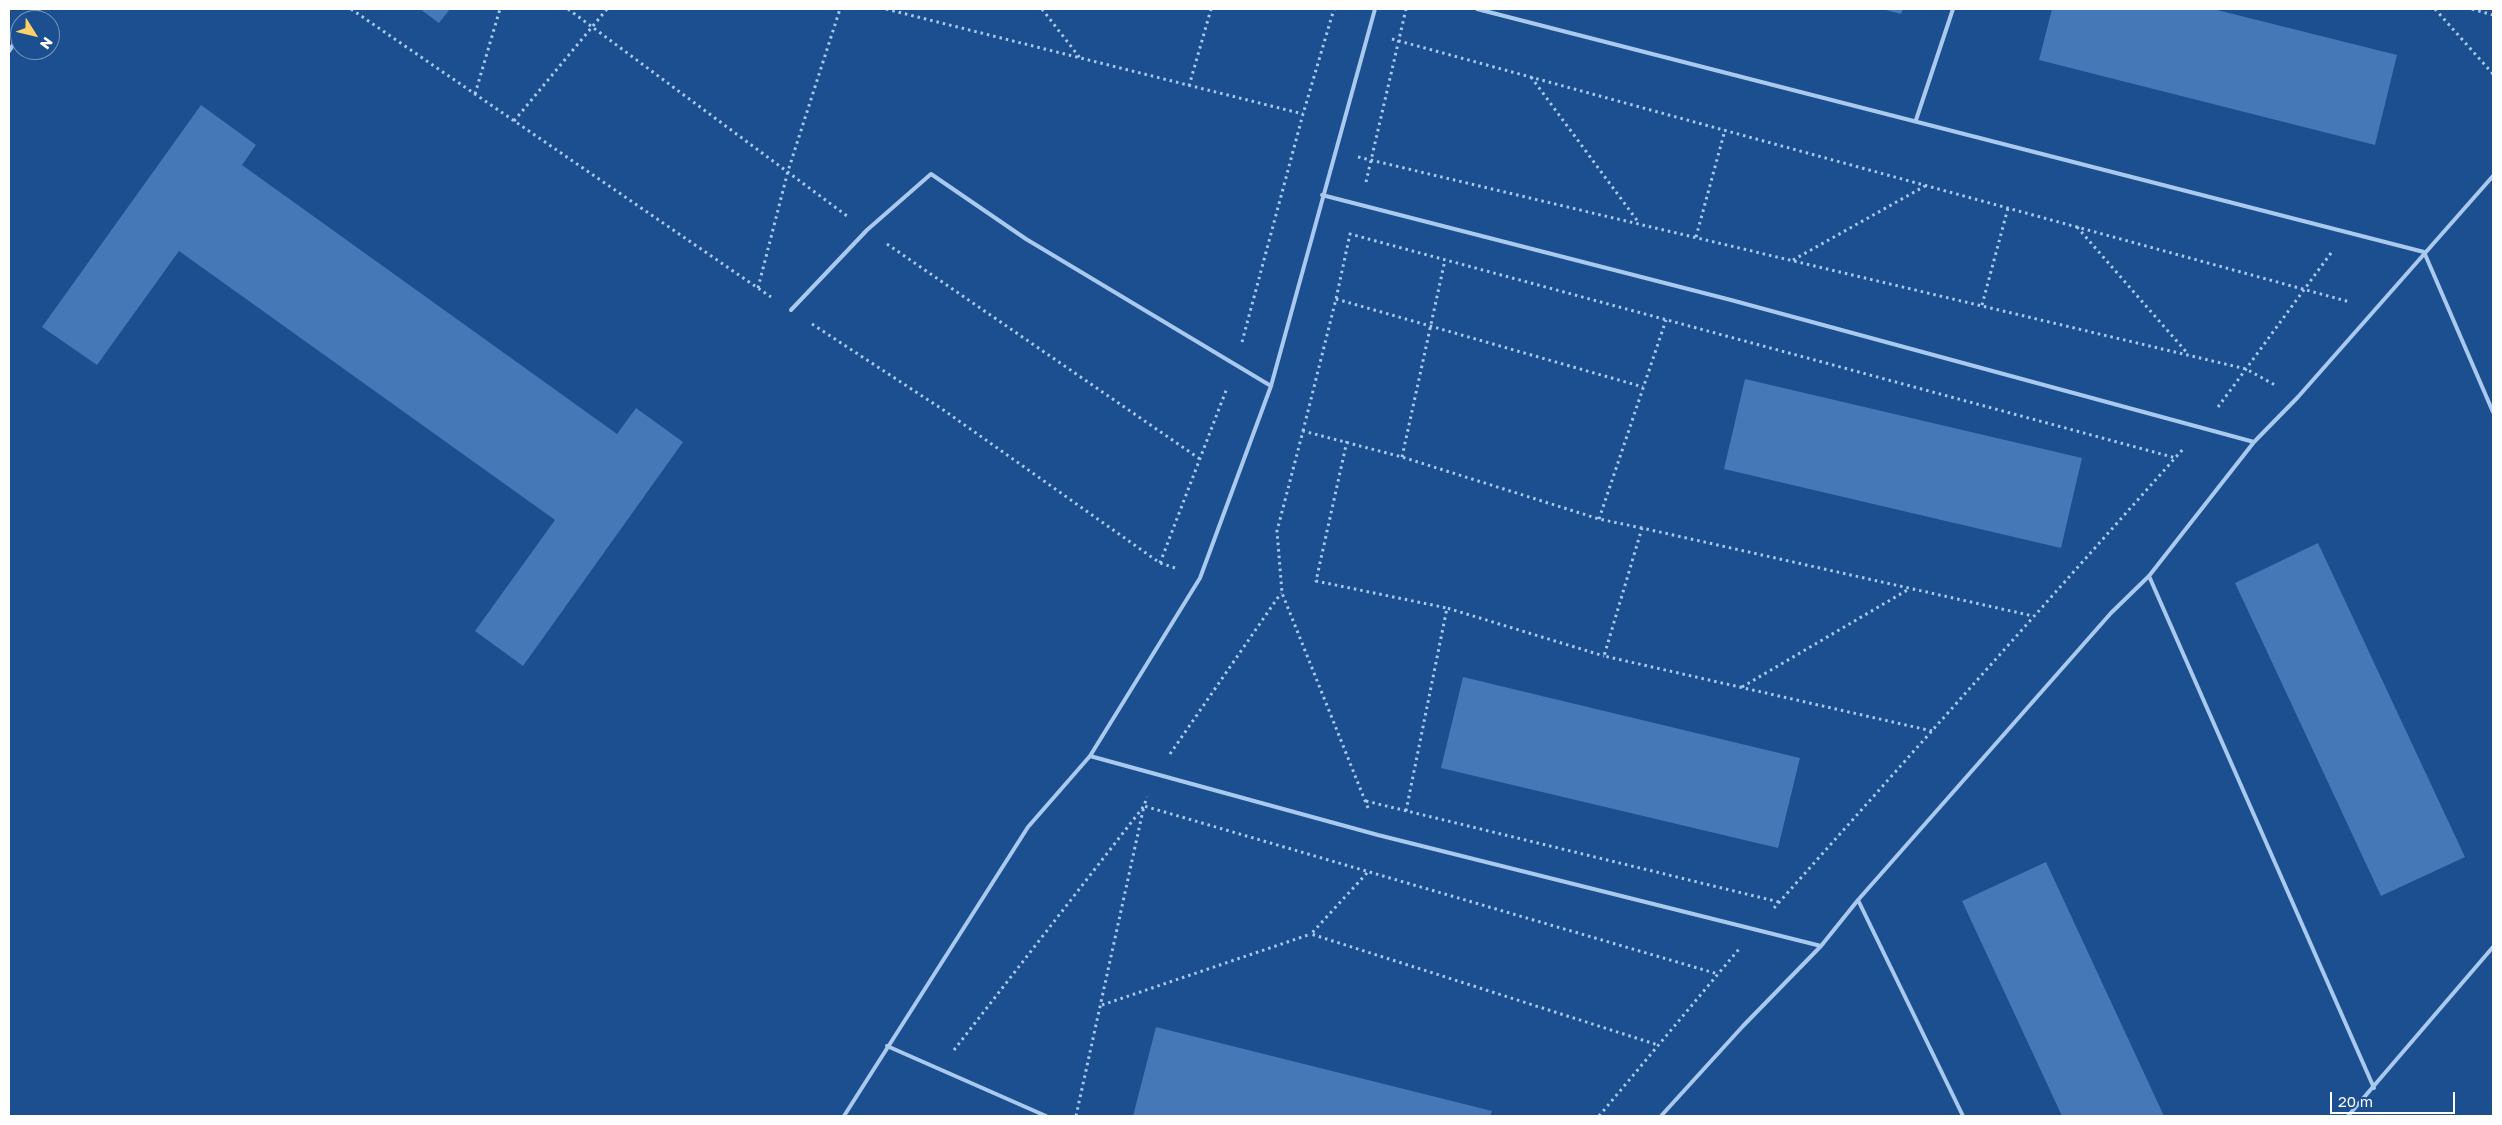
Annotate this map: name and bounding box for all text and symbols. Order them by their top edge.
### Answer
north arrow [10,10,60,60]
text: N [37,34,57,53]
scale bar [2332,1082,2457,1114]
text: 20 m [2338,1092,2373,1110]

